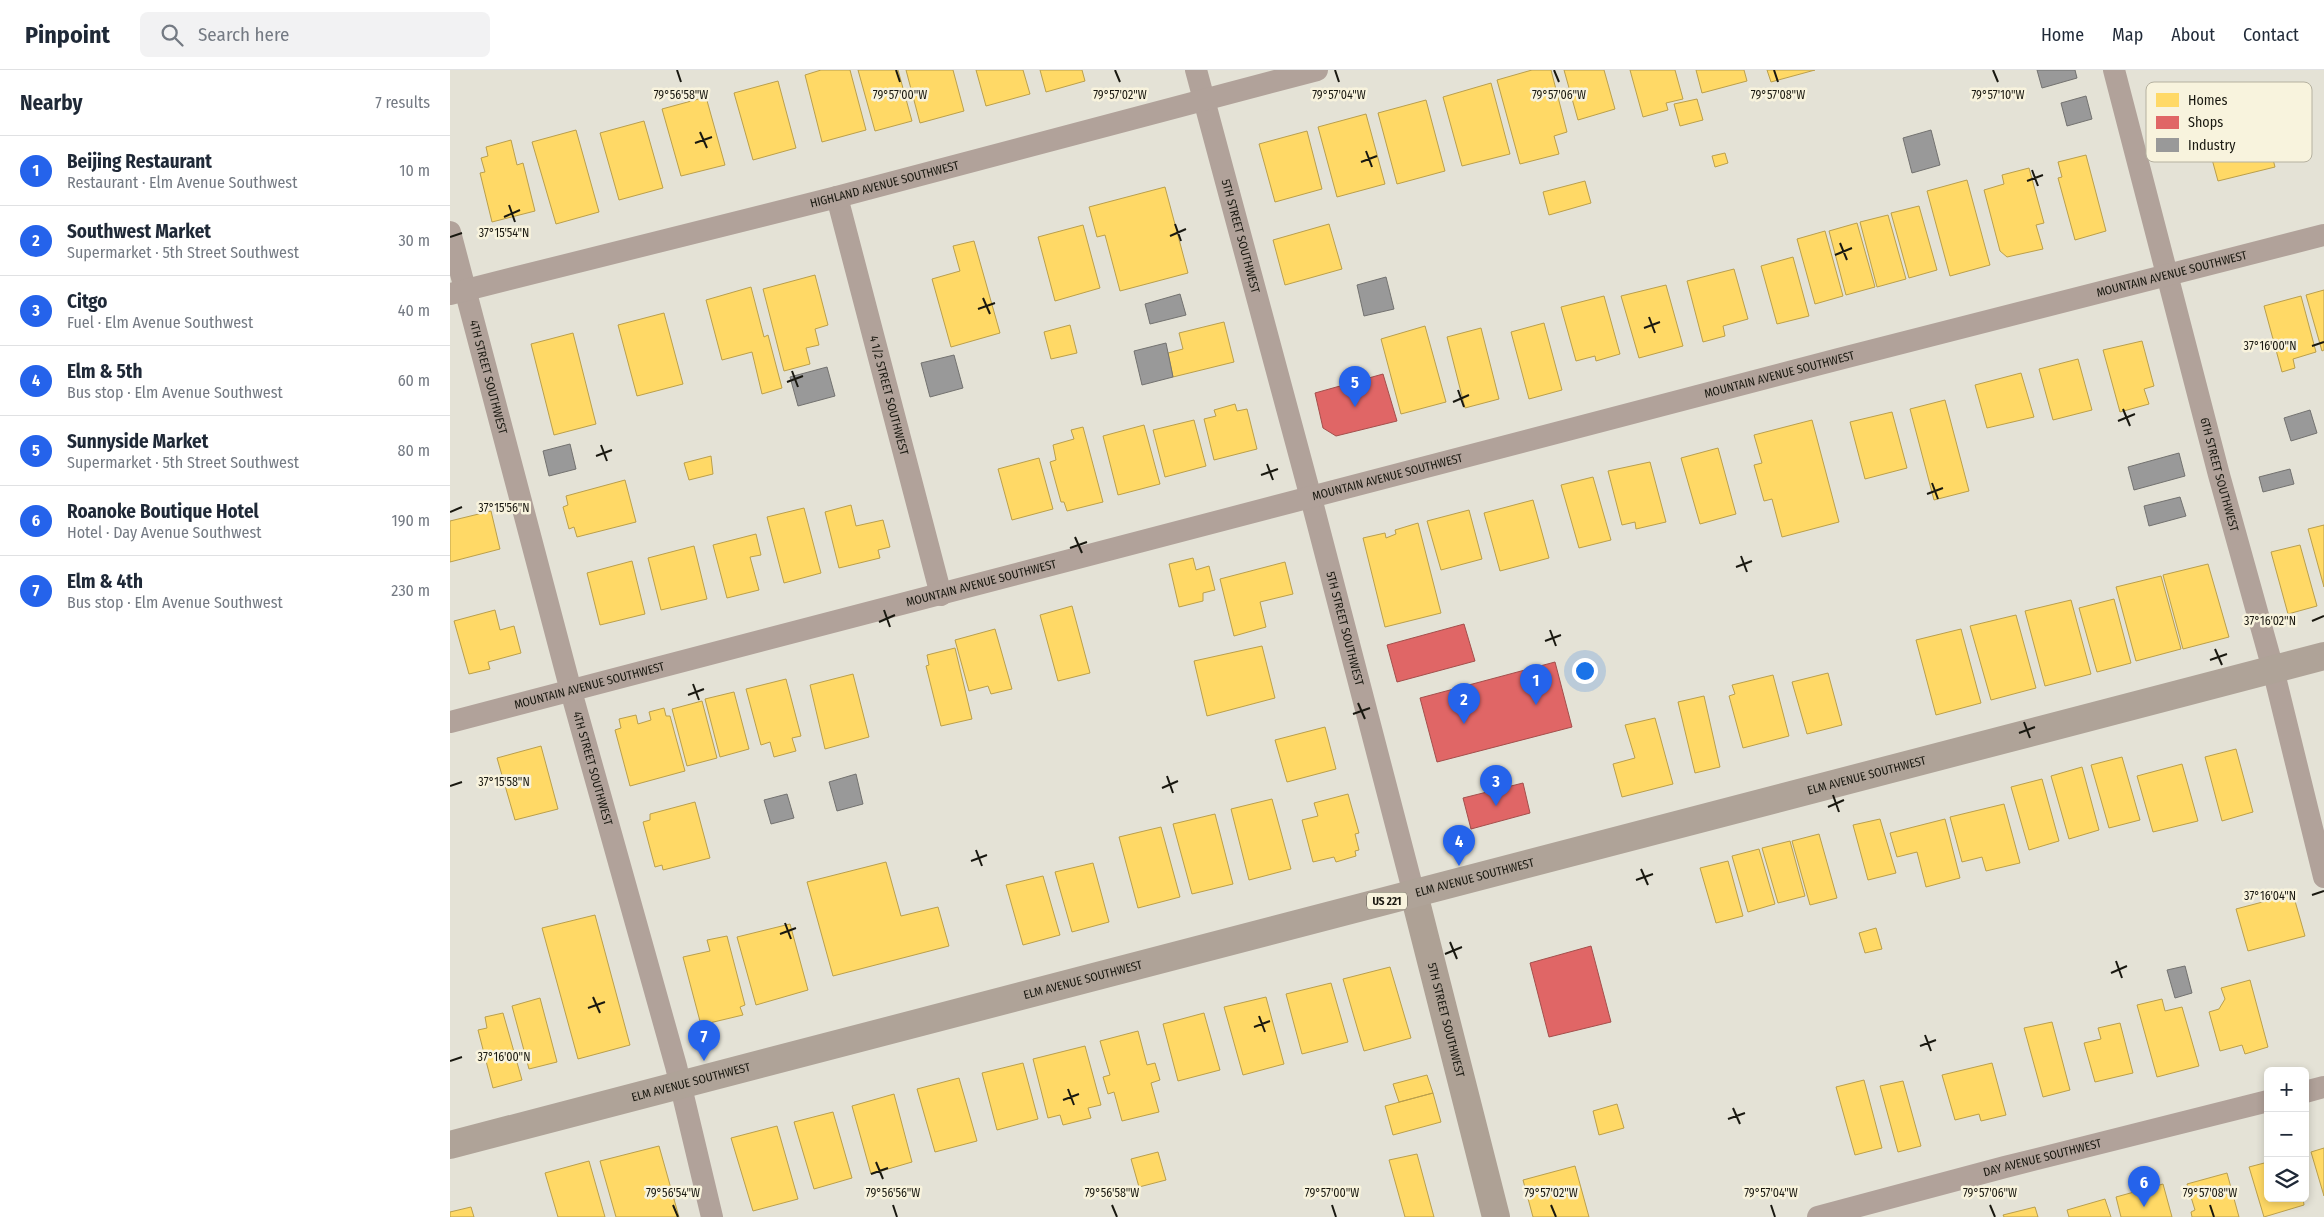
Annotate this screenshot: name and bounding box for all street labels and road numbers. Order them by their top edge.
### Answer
street label: HIGHLAND AVENUE SOUTHWEST [809,158,961,211]
street label: 5TH STREET SOUTHWEST [1219,178,1263,295]
street label: MOUNTAIN AVENUE SOUTHWEST [2095,248,2249,300]
street label: 4TH STREET SOUTHWEST [466,318,510,436]
street label: 4 1/2 STREET SOUTHWEST [866,334,911,457]
street label: MOUNTAIN AVENUE SOUTHWEST [1703,348,1856,401]
street label: 6TH STREET SOUTHWEST [2197,416,2242,534]
street label: MOUNTAIN AVENUE SOUTHWEST [1311,451,1465,503]
street label: MOUNTAIN AVENUE SOUTHWEST [904,557,1058,610]
street label: 5TH STREET SOUTHWEST [1323,570,1367,687]
street label: MOUNTAIN AVENUE SOUTHWEST [513,659,666,712]
street label: 4TH STREET SOUTHWEST [570,710,615,827]
street label: ELM AVENUE SOUTHWEST [1806,753,1928,798]
street label: ELM AVENUE SOUTHWEST [1414,855,1536,900]
road number: US 221 [1367,892,1407,909]
street label: ELM AVENUE SOUTHWEST [1022,958,1144,1002]
street label: 5TH STREET SOUTHWEST [1425,961,1467,1079]
street label: ELM AVENUE SOUTHWEST [630,1060,752,1104]
street label: DAY AVENUE SOUTHWEST [1982,1136,2103,1180]

